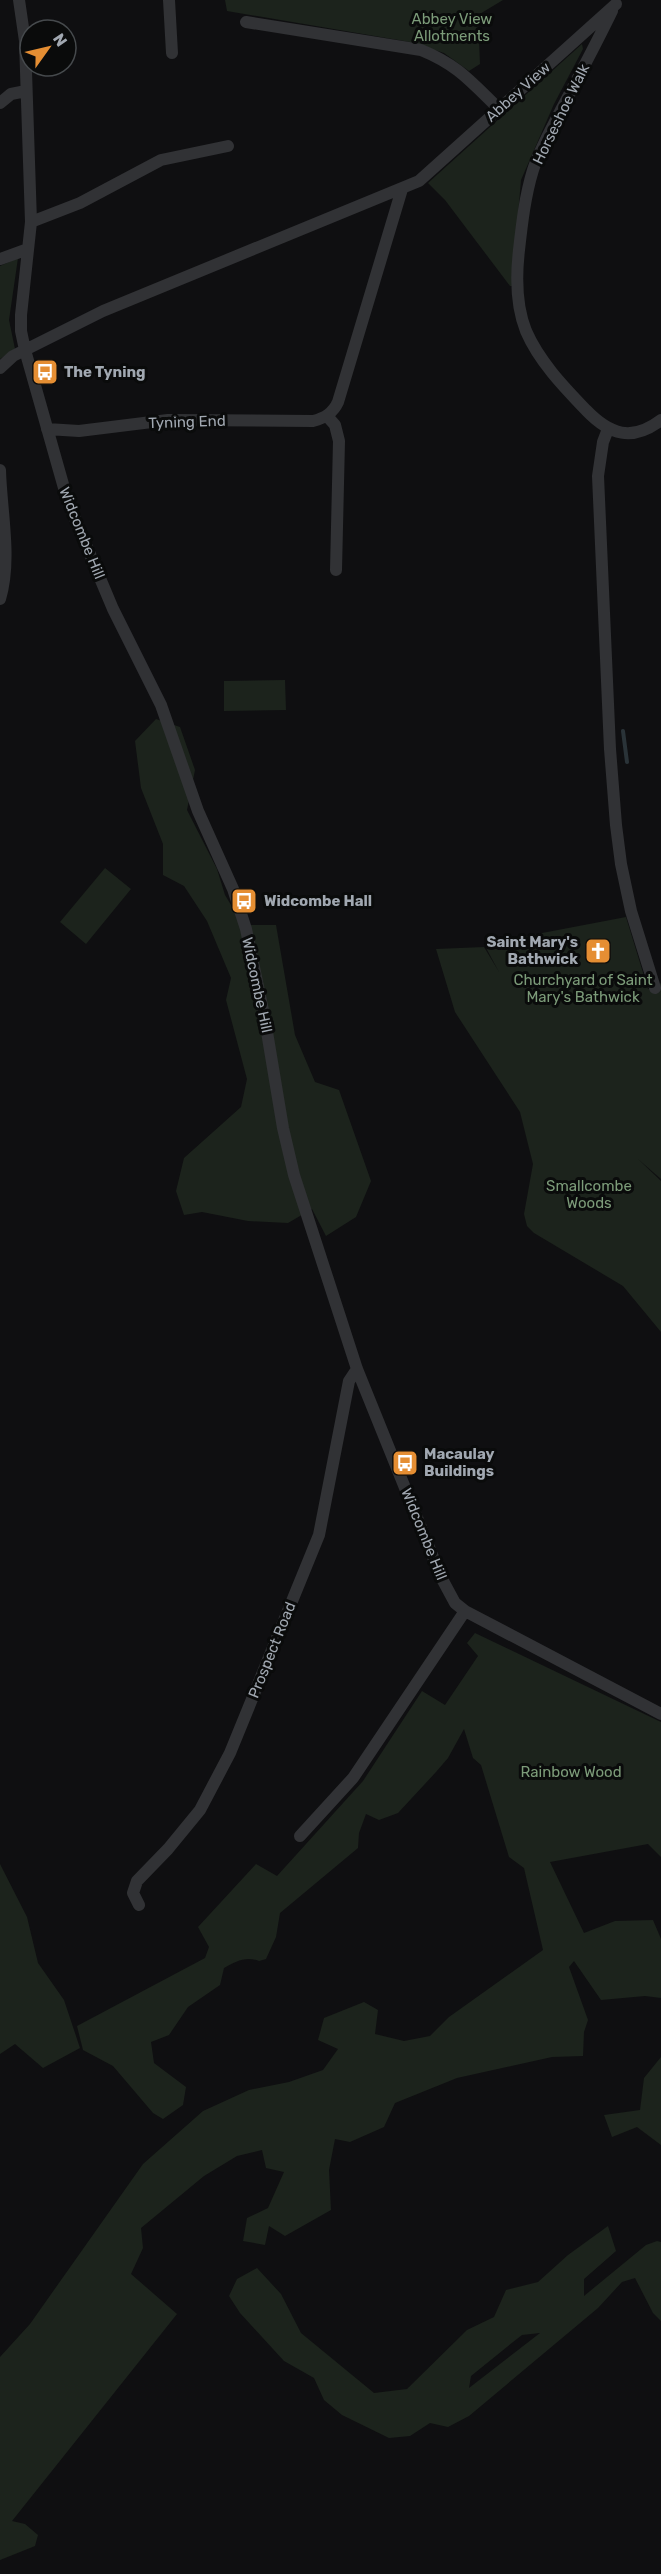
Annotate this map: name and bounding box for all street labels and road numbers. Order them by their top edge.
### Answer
street label: Abbey View [482,58,554,126]
street label: Horseshoe Walk [529,61,593,167]
street label: Tyning End [148,412,226,432]
street label: Widcombe Hill [55,484,109,582]
street label: Widcombe Hill [238,935,276,1035]
street label: Widcombe Hill [397,1485,451,1583]
street label: Prospect Road [245,1599,299,1701]

